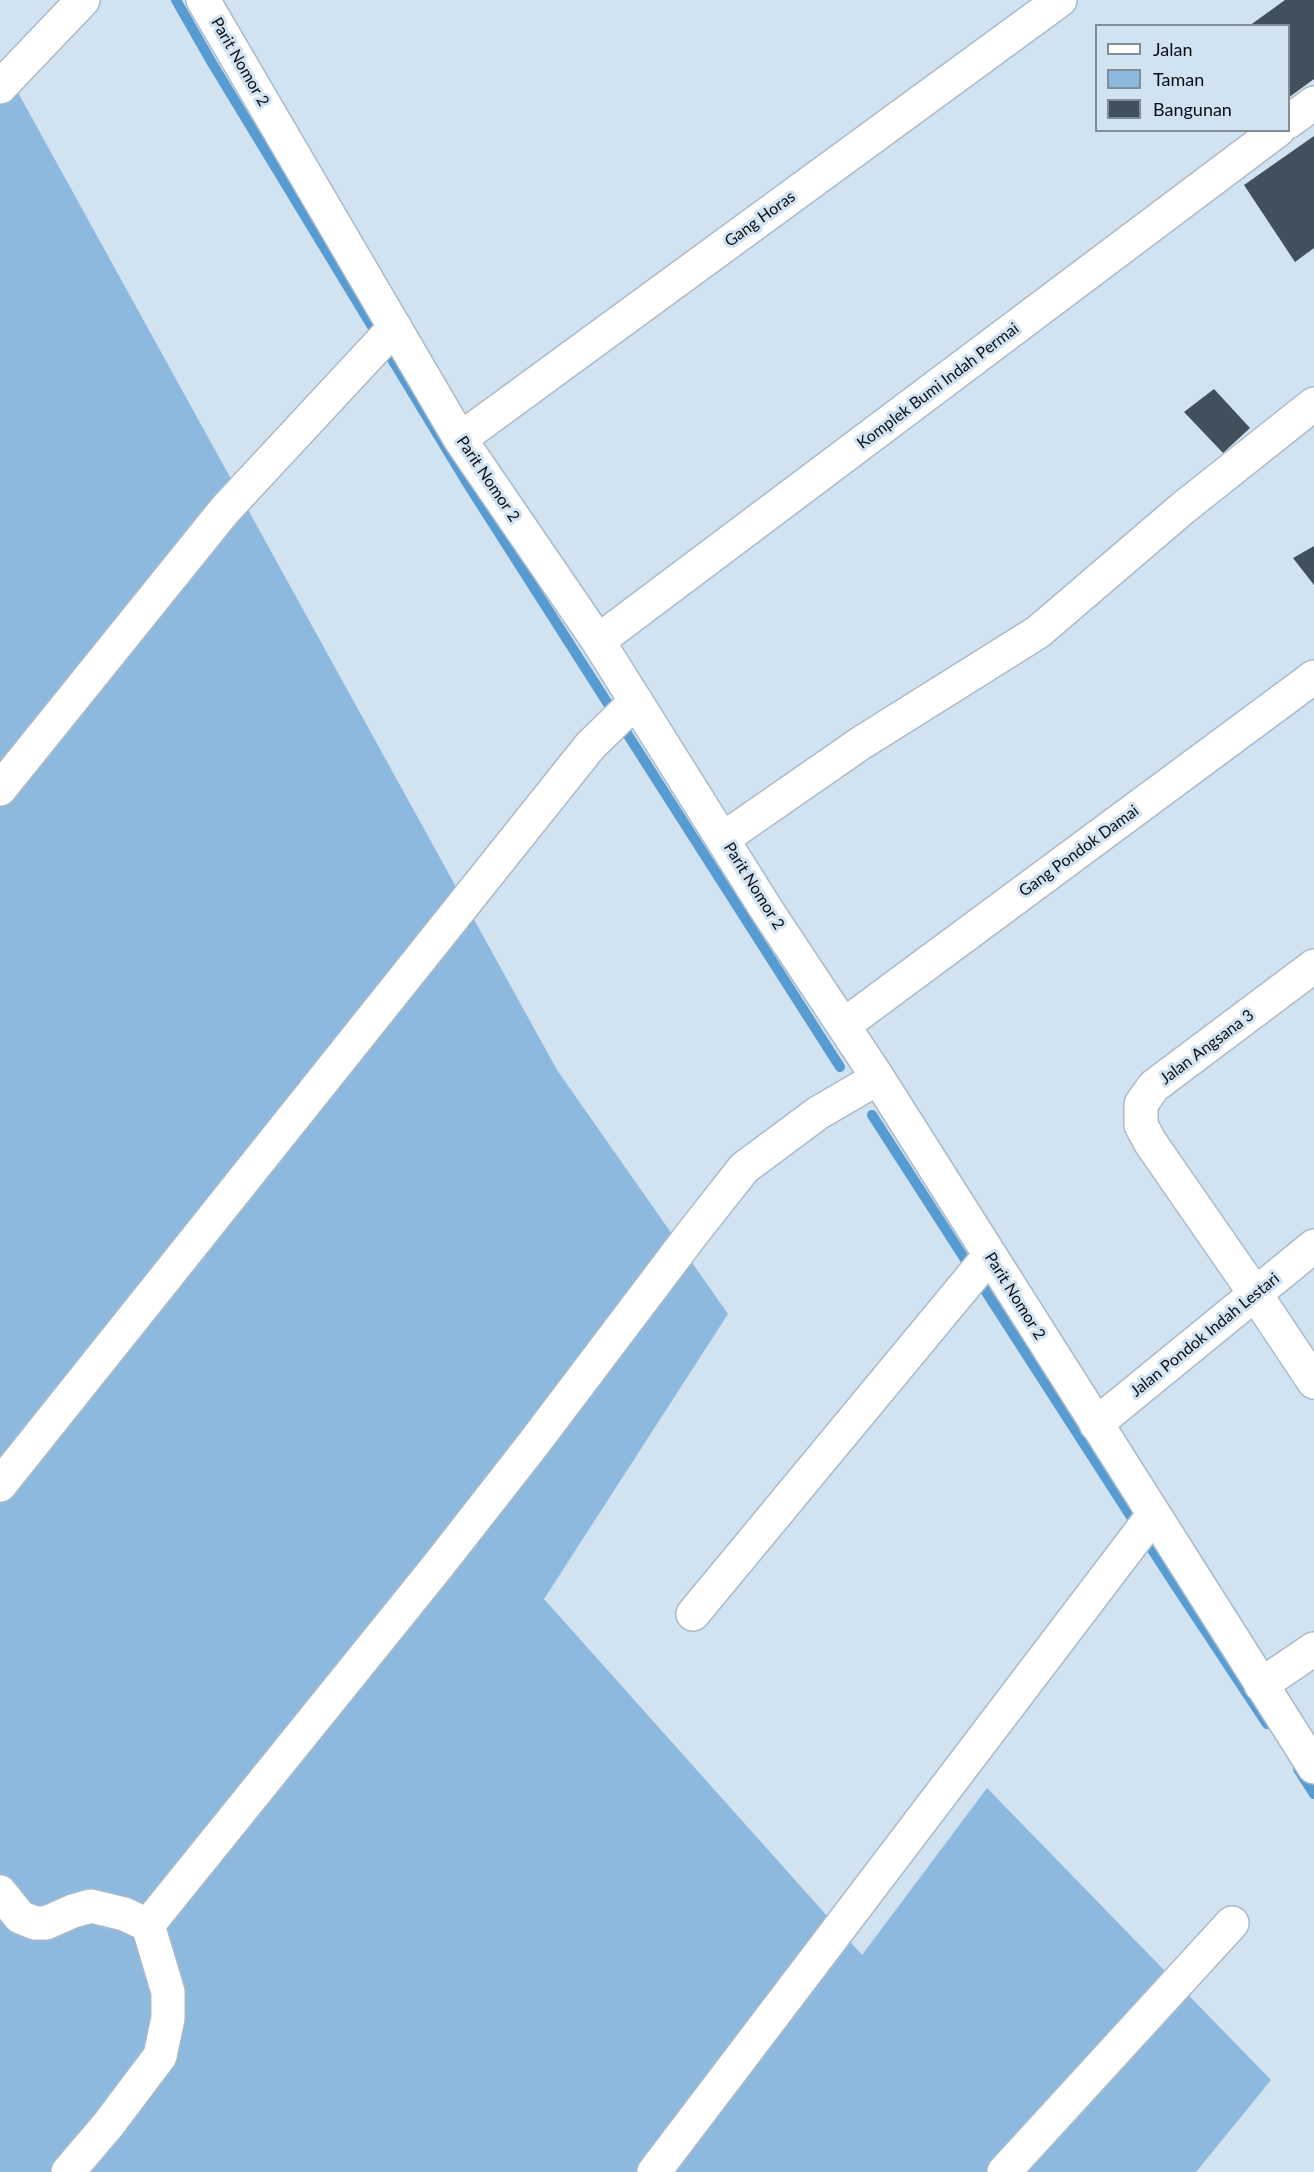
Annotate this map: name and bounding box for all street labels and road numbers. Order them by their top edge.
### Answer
street label: Parit Nomor 2 [207,14,273,110]
street label: Gang Horas [721,187,799,251]
street label: Komplek Bumi Indah Permai [853,319,1023,453]
street label: Parit Nomor 2 [452,432,524,526]
street label: Gang Pondok Damai [1015,801,1143,901]
street label: Parit Nomor 2 [720,839,788,933]
street label: Jalan Angsana 3 [1156,1006,1258,1088]
street label: Parit Nomor 2 [981,1249,1049,1343]
street label: Jalan Pondok Indah Lestari [1127,1269,1283,1401]

